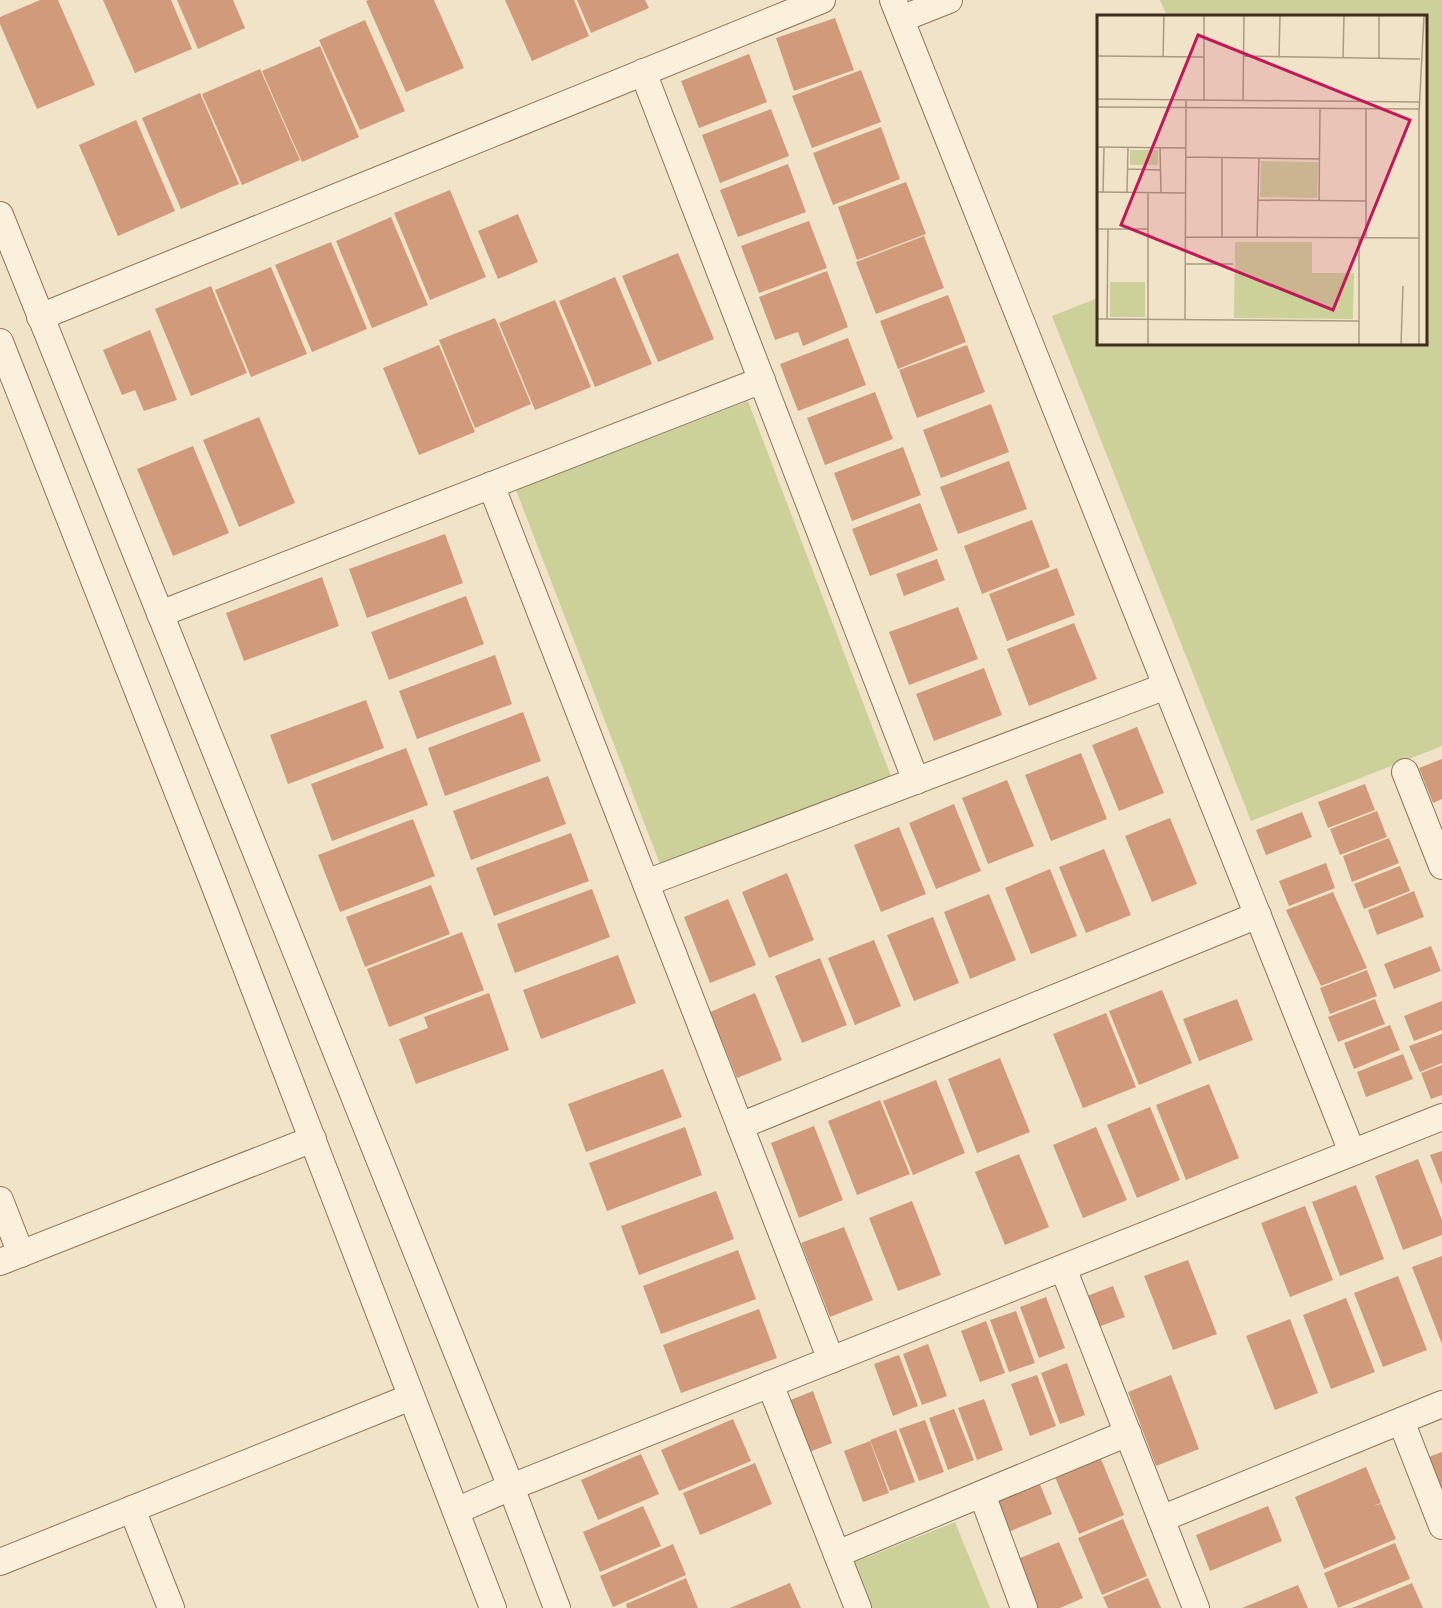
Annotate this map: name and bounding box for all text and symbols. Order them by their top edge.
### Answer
inset map [1097,15,1427,345]

